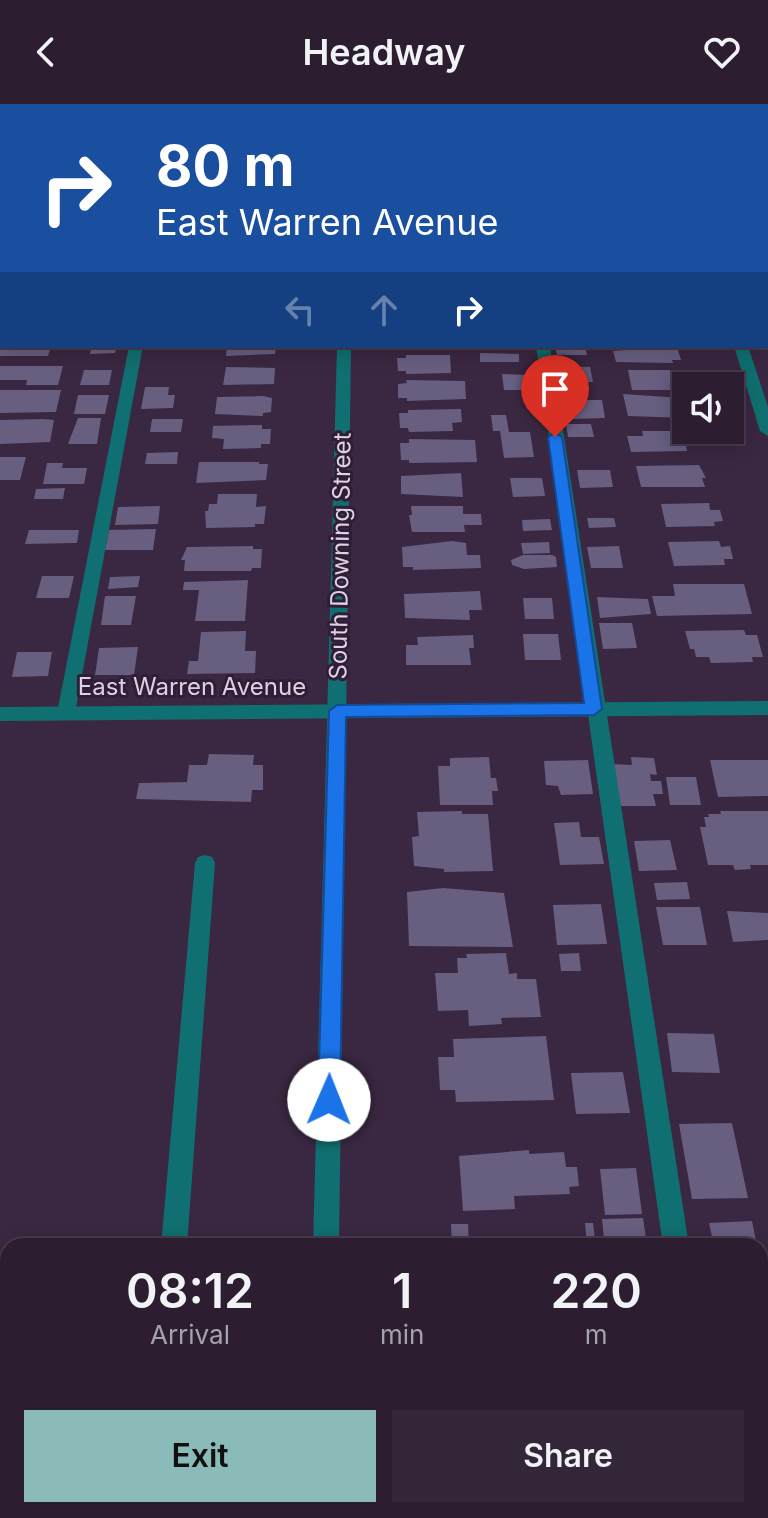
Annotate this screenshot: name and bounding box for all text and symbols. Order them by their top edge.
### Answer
icon: back [24,30,68,74]
text: Headway [302,30,466,74]
icon: heart [700,30,744,74]
text: 80 m [156,132,295,200]
icon: right [24,136,128,240]
text: East Warren Avenue [156,200,499,244]
icon: left [278,288,322,332]
icon: ahead [362,288,406,332]
icon: right [446,288,490,332]
pin [521,355,589,437]
icon: arrive [533,367,577,411]
map controls [672,372,744,444]
button: sound [672,372,744,444]
street label: South Downing Street [323,432,357,680]
street label: East Warren Avenue [78,672,306,701]
position arrow [287,1058,371,1142]
text: 08:12 [126,1261,254,1320]
text: 1 [392,1261,412,1320]
text: 220 [550,1261,642,1320]
text: Arrival [150,1319,230,1350]
text: min [380,1319,424,1350]
text: m [585,1319,608,1350]
button: Exit [24,1410,376,1502]
button: Share [392,1410,744,1502]

